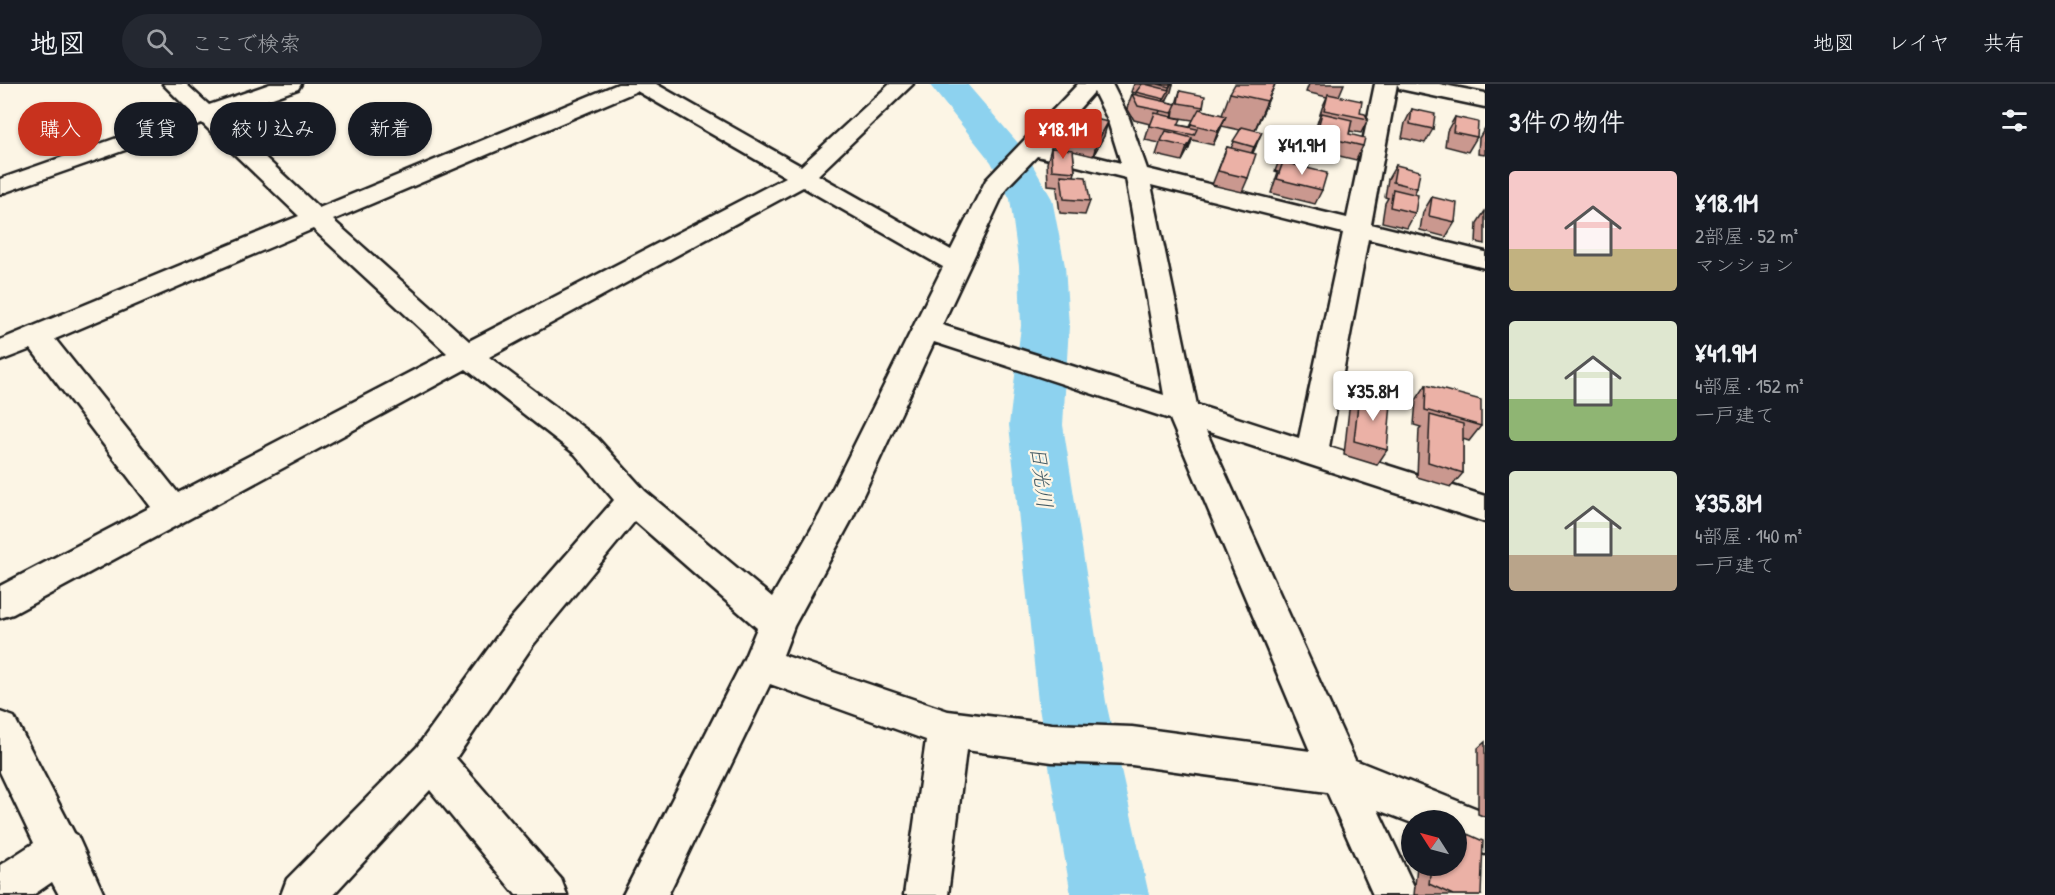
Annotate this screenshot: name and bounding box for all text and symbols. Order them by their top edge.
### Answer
search box [122,14,542,68]
text: 地図 [30,24,86,62]
icon: search [143,25,176,58]
text: ここで検索 [191,28,301,58]
text: 地図 [1813,28,1855,57]
text: レイヤ [1888,28,1950,57]
text: 共有 [1983,28,2025,57]
chip: 購入 [18,102,102,156]
chip: 賃貸 [114,102,198,156]
chip: 絞り込み [210,102,336,156]
chip: 新着 [348,102,432,156]
text: 3件の物件 [1509,104,1625,139]
icon: filters [1998,104,2031,137]
pin: ¥18.1M [1014,109,1112,160]
text: ¥18.1M [1039,115,1087,142]
pin: ¥41.9M [1253,125,1351,176]
text: ¥41.9M [1278,131,1326,158]
text: ¥18.1M [1695,185,1758,220]
icon: home [1557,195,1629,267]
text: 2部屋 · 52 m² [1695,222,1798,249]
text: マンション [1695,251,1794,278]
text: ¥41.9M [1695,335,1757,370]
icon: home [1557,345,1629,417]
pin: ¥35.8M [1324,371,1422,422]
text: 4部屋 · 152 m² [1695,372,1804,399]
text: ¥35.8M [1347,377,1399,404]
text: 一戸建て [1695,401,1775,428]
water label: 日光川 [1024,444,1060,510]
text: ¥35.8M [1695,485,1762,520]
icon: home [1557,495,1629,567]
text: 4部屋 · 140 m² [1695,522,1802,549]
text: 一戸建て [1695,551,1775,578]
north arrow [1401,810,1467,876]
map controls [1401,810,1467,876]

